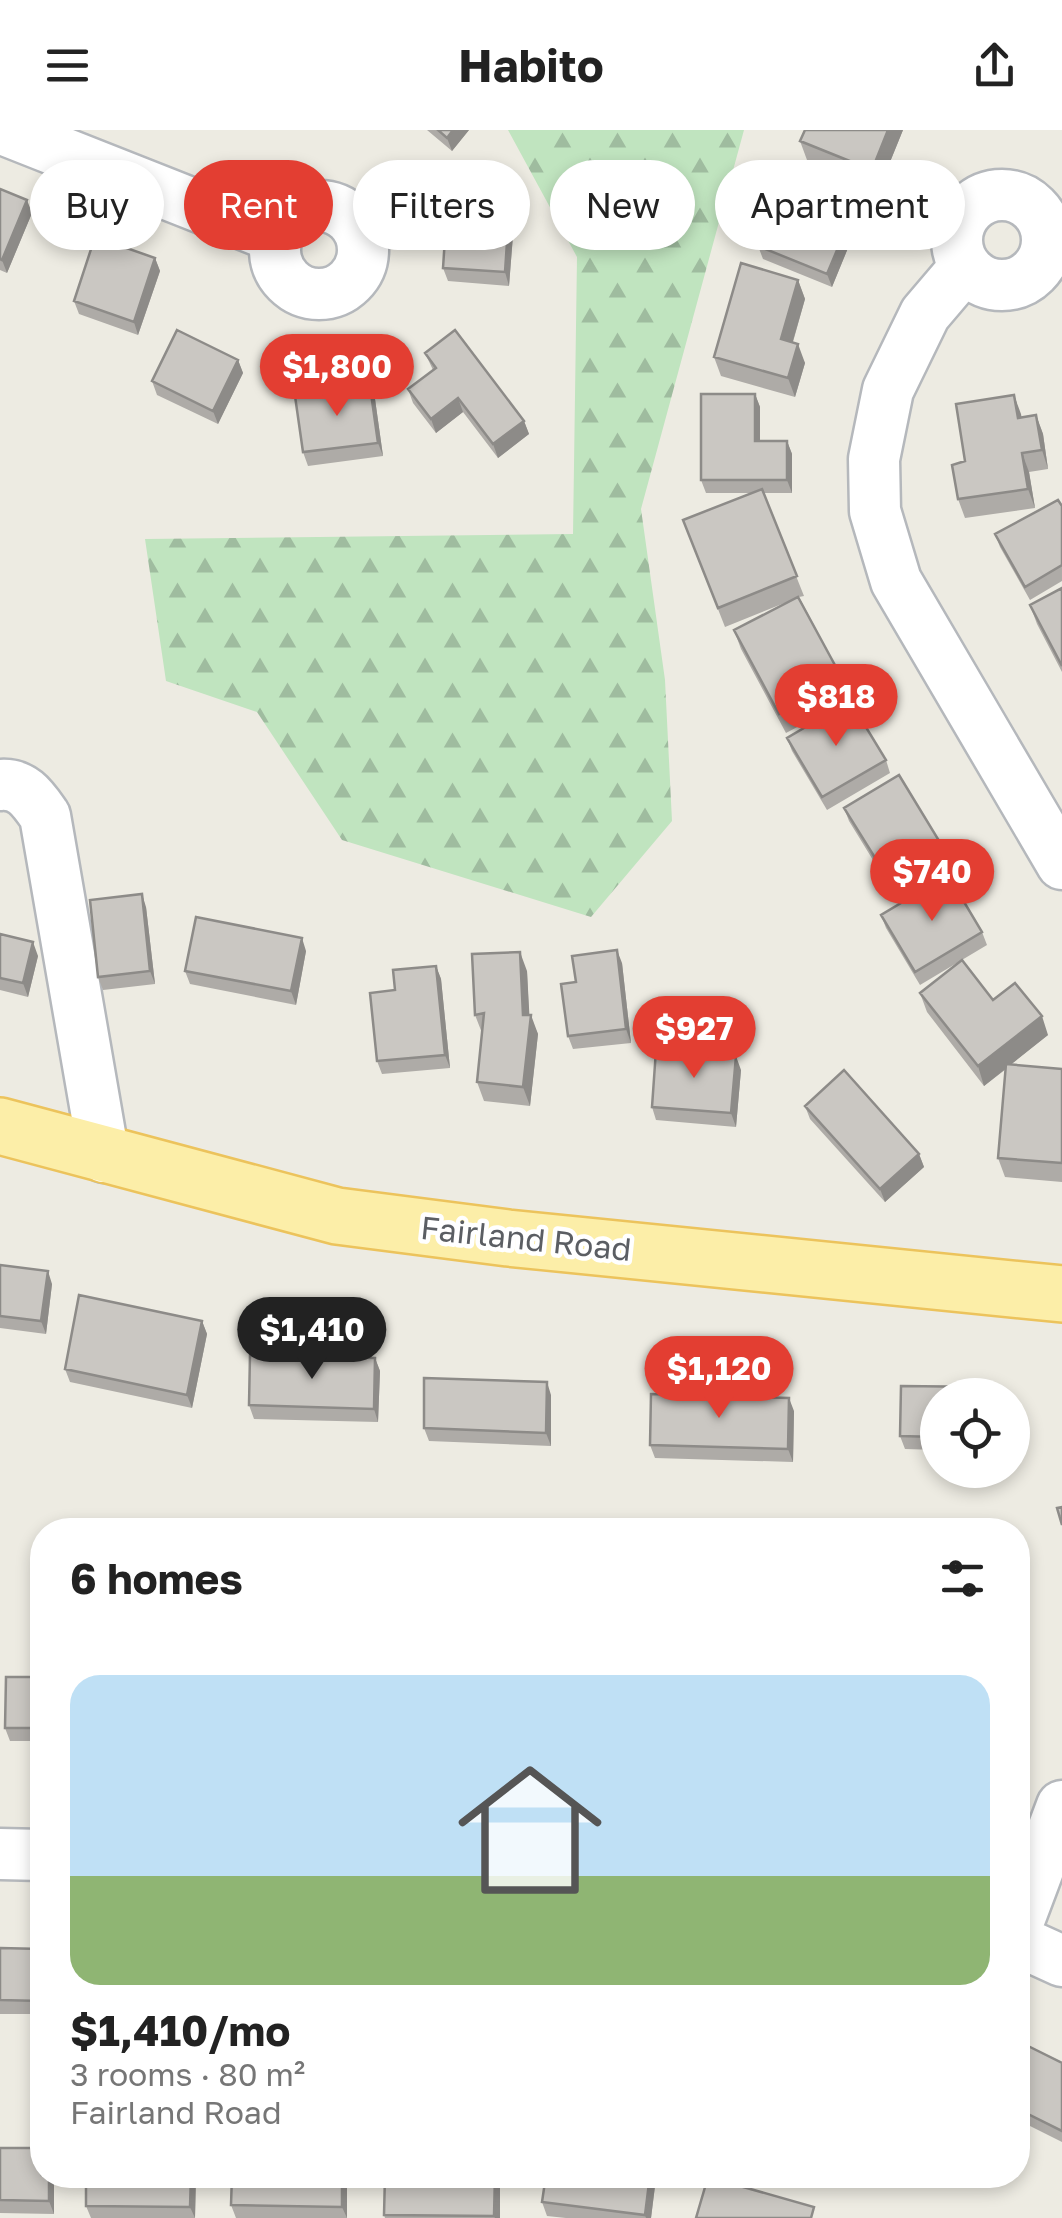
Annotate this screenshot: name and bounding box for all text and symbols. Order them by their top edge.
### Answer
icon: menu [40,38,95,93]
text: Habito [458,38,604,92]
icon: share [967,38,1022,93]
chip: Buy [30,160,164,250]
chip: Rent [184,160,333,250]
chip: Filters [353,160,530,250]
chip: New [550,160,695,250]
chip: Apartment [715,160,965,250]
pin: $1,800 [256,334,418,419]
text: $1,800 [282,347,392,385]
pin: $818 [777,664,895,749]
text: $818 [797,677,875,715]
pin: $740 [873,839,991,924]
text: $740 [892,852,972,890]
pin: $927 [635,996,753,1081]
text: $927 [655,1009,733,1047]
street label: Fairland Road [419,1208,633,1268]
pin: $1,410 [231,1297,393,1382]
text: $1,410 [259,1310,365,1348]
pin: $1,120 [638,1336,800,1421]
text: $1,120 [667,1349,771,1387]
map controls [920,1378,1030,1488]
button: locate [920,1378,1030,1488]
icon: filters [935,1551,990,1606]
text: 6 homes [70,1553,243,1603]
icon: home [440,1740,620,1920]
text: $1,410/mo [70,2005,291,2055]
text: 3 rooms · 80 m² [70,2055,305,2093]
text: Fairland Road [70,2093,282,2131]

